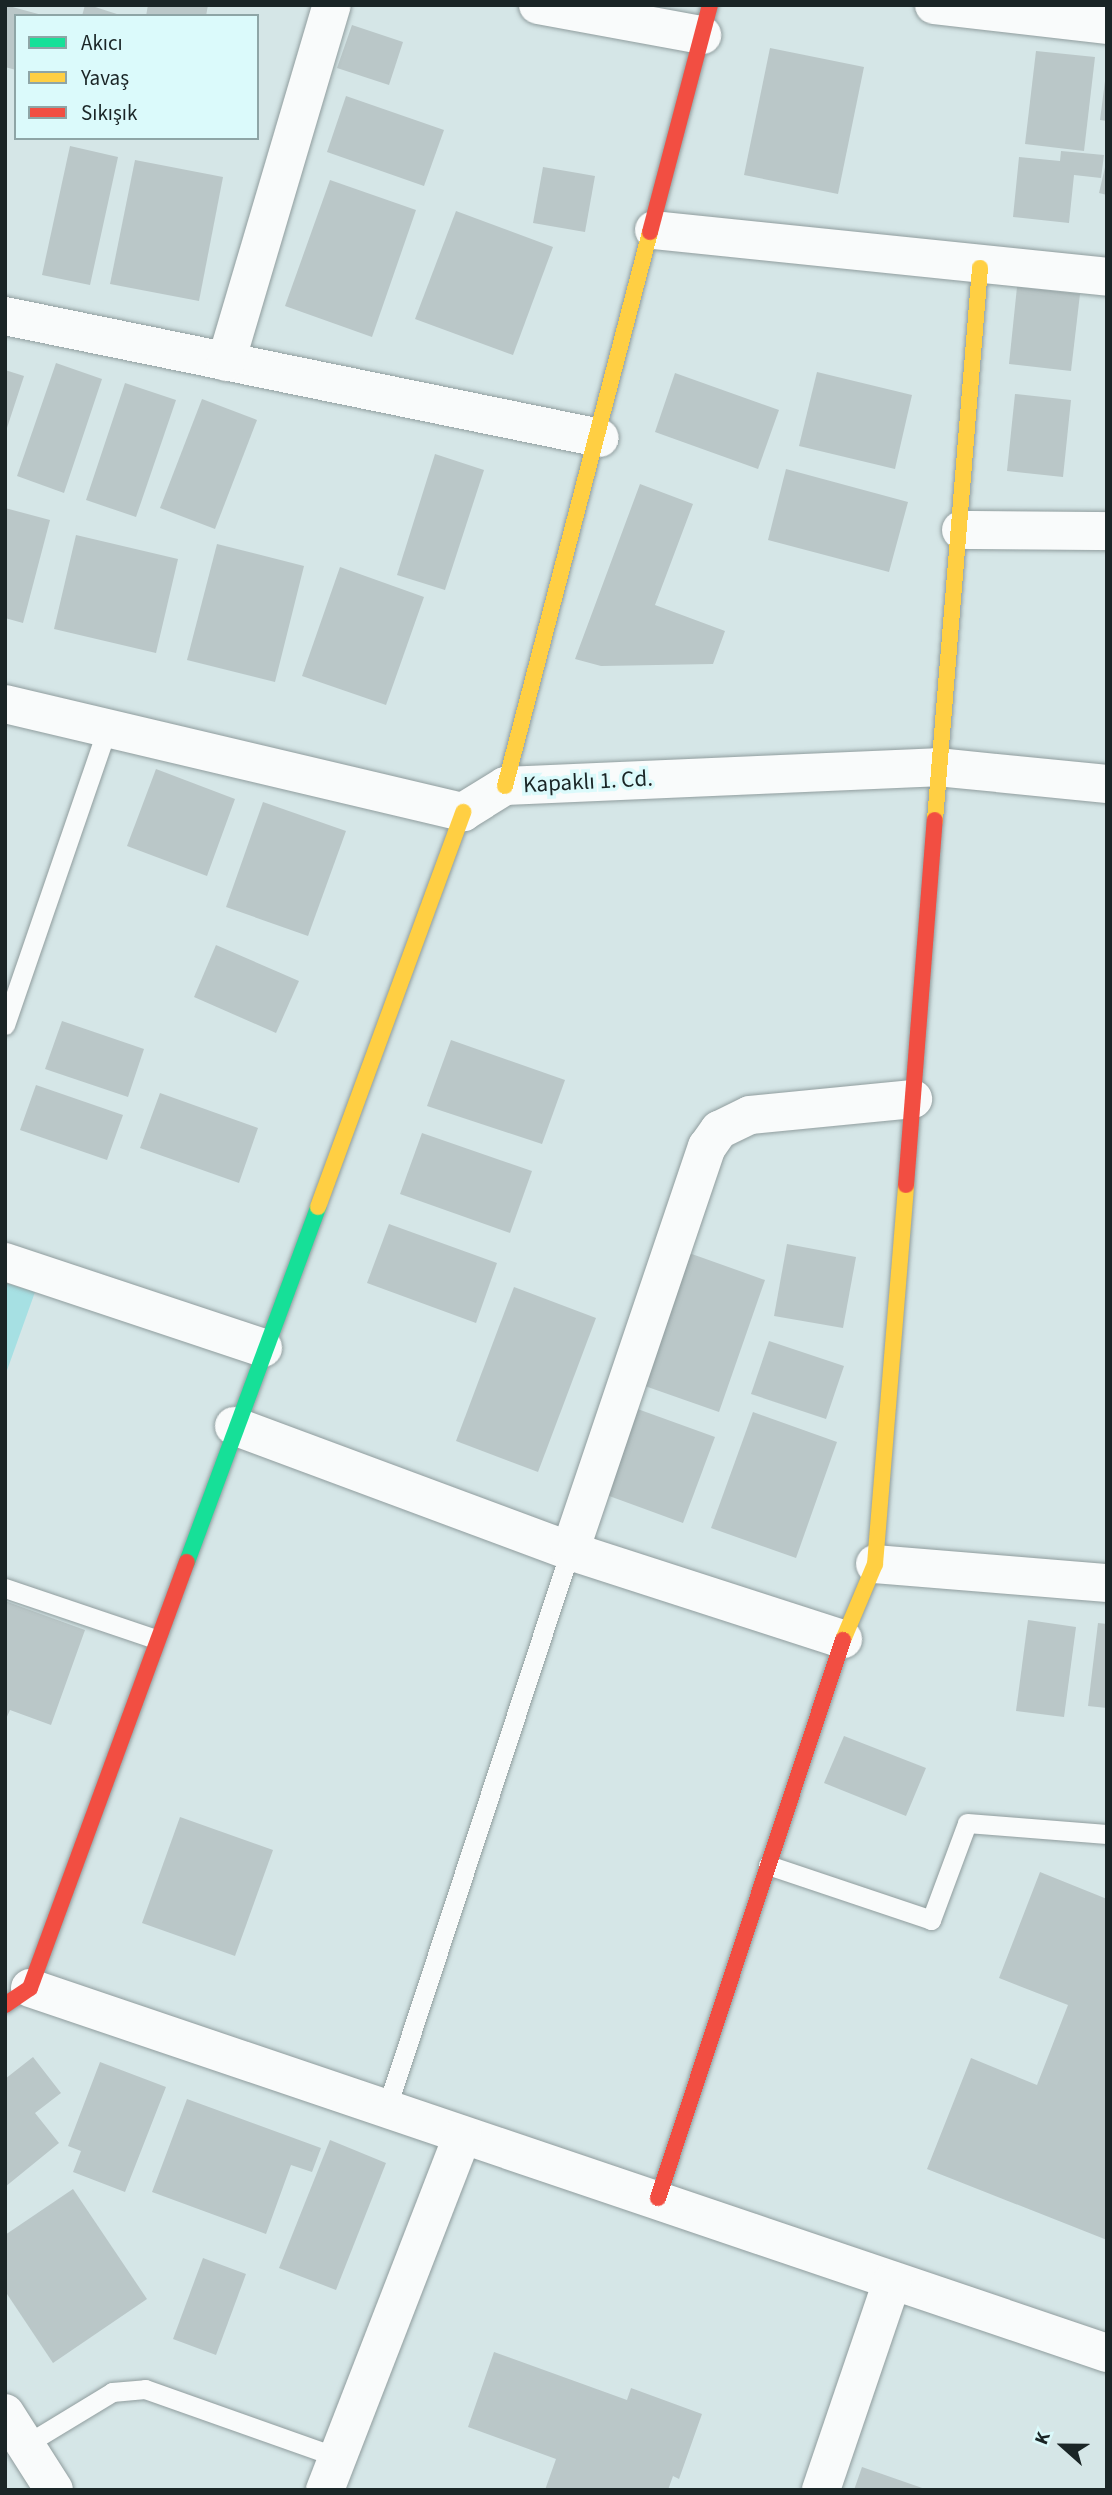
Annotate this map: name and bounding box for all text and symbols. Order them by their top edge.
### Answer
legend [14,14,259,140]
text: Akıcı [81,28,123,58]
text: Yavaş [81,63,129,93]
text: Sıkışık [81,98,137,128]
street label: Kapaklı 1. Cd. [522,765,654,799]
north arrow [1028,2411,1098,2481]
text: K [1028,2428,1058,2449]

